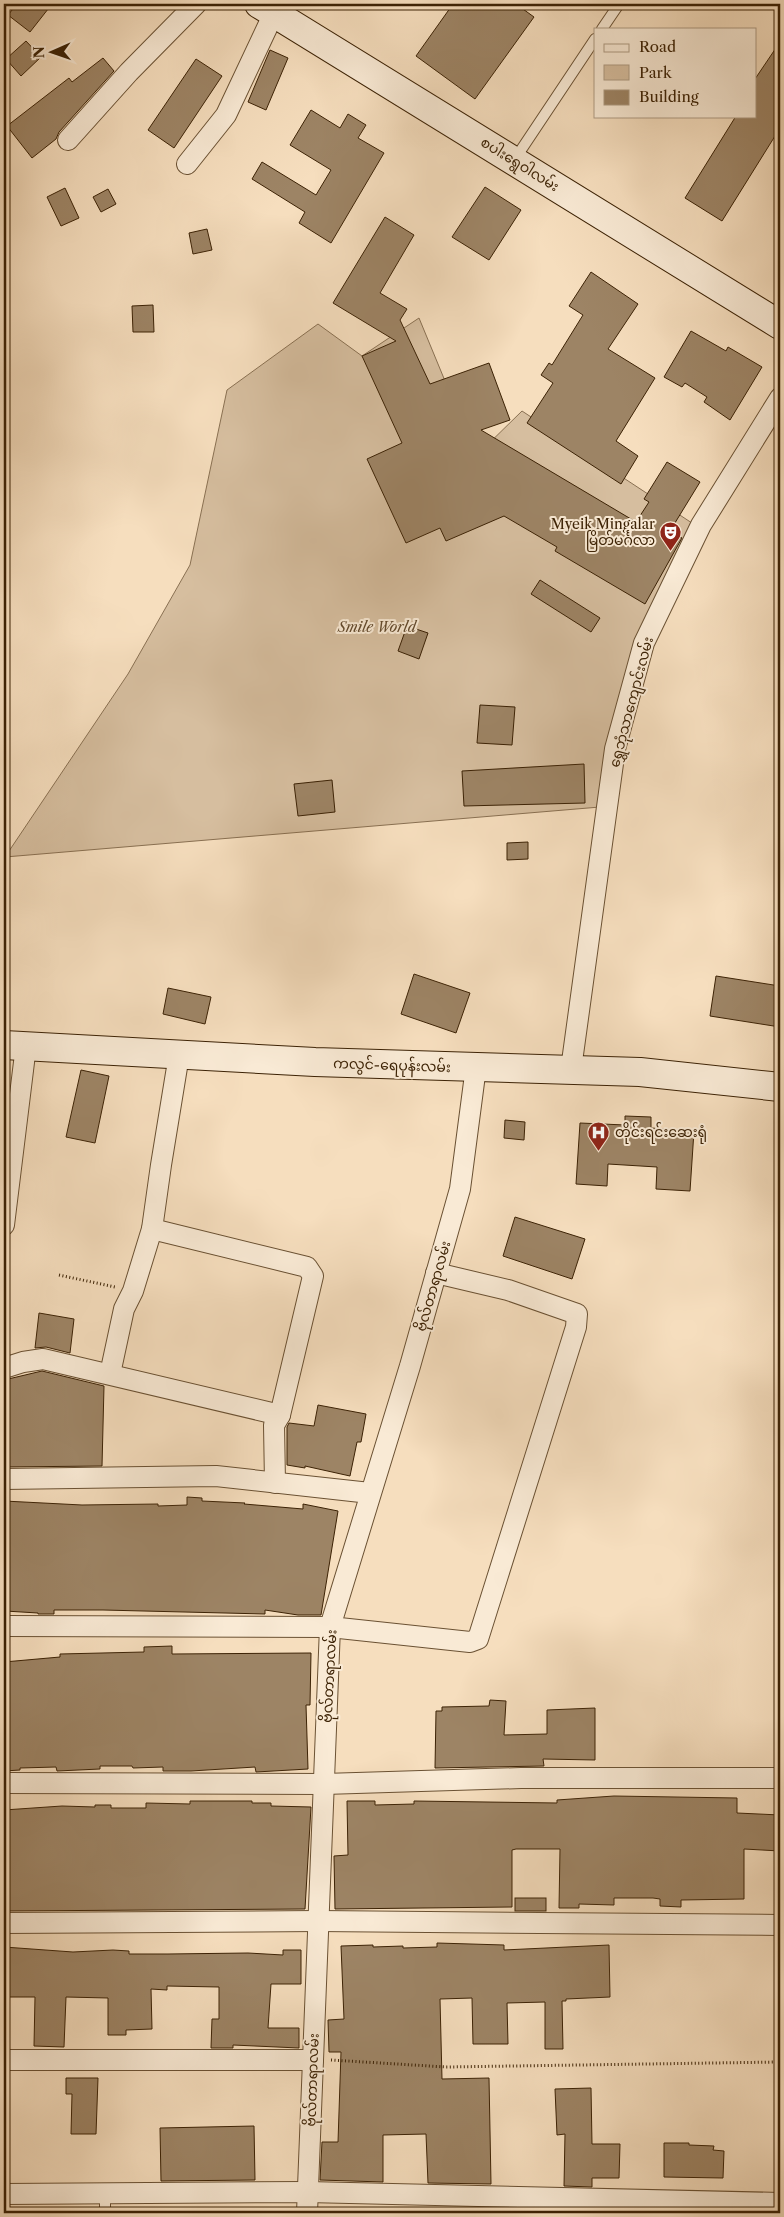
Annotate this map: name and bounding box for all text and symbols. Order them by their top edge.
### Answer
north arrow [28,28,78,78]
legend [594,28,756,118]
text: Road [639,37,676,56]
text: N [30,46,48,59]
text: Park [639,63,673,82]
text: Building [639,87,699,106]
street label: စပါးရွေဝါလမ်း [476,132,563,198]
place label: Myeik Mingalar မြိတ်မင်္ဂလာ [551,515,655,552]
theatre icon: Myeik Mingalar မြိတ်မင်္ဂလာ [659,520,683,551]
park label: Smile World [337,618,418,636]
street label: ရွှေဘုံသာကျောင်းလမ်း [604,634,660,770]
street label: ကလွင်-ရေပုန်းလမ်း [333,1053,451,1079]
hospital icon: တိုင်းရင်းဆေးရုံ [587,1120,611,1151]
place label: တိုင်းရင်းဆေးရုံ [615,1122,707,1144]
street label: ဗိုလ်တာရာလမ်း [411,1238,457,1334]
street label: ဗိုလ်တာရာလမ်း [317,1629,343,1723]
street label: ဗိုလ်တာရာလမ်း [300,2033,326,2127]

